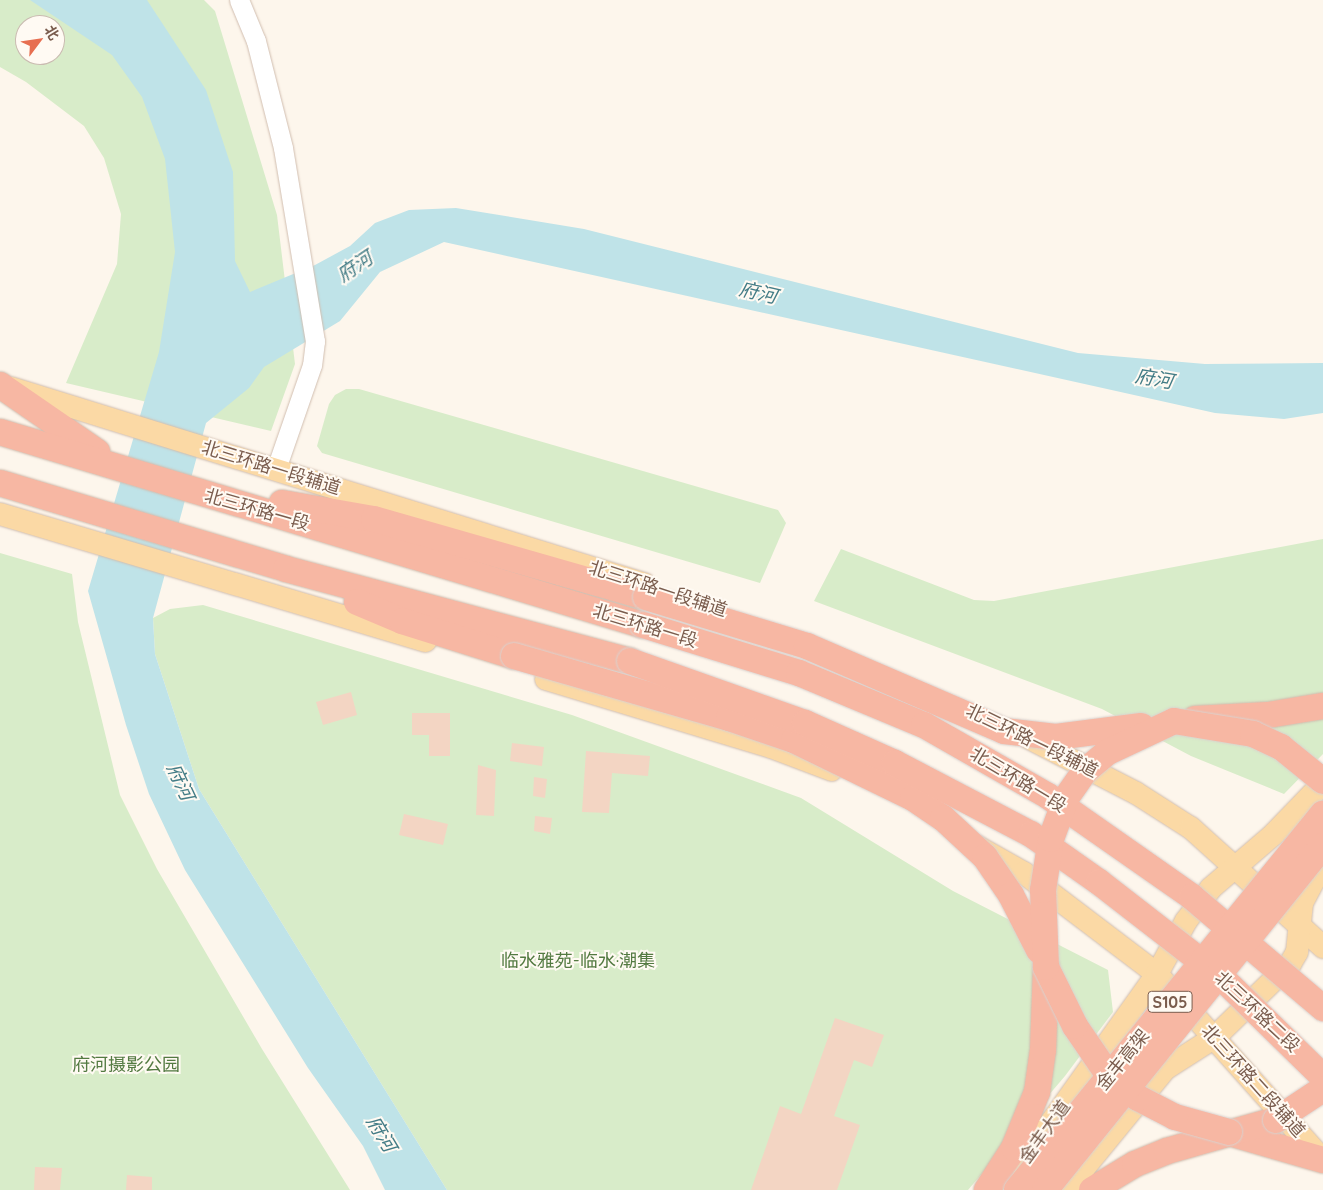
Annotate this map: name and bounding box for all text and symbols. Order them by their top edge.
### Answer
north arrow [15,15,65,65]
text: 北 [41,22,63,43]
water label: 府河 [333,247,377,287]
water label: 府河 [737,278,779,308]
water label: 府河 [1133,364,1175,394]
street label: 北三环路一段辅道 [199,437,343,499]
street label: 北三环路一段 [202,485,312,535]
street label: 北三环路一段辅道 [586,556,730,622]
street label: 北三环路一段 [590,600,700,652]
street label: 北三环路一段辅道 [963,700,1101,782]
street label: 北三环路一段 [966,743,1070,817]
water label: 府河 [162,760,198,804]
park label: 临水雅苑-临水·潮集 [501,950,655,972]
street label: 北三环路二段 [1210,967,1304,1057]
road number: S105 [1148,989,1192,1016]
street label: 北三环路二段辅道 [1197,1020,1309,1142]
street label: 金丰高架 [1092,1025,1154,1095]
park label: 府河摄影公园 [72,1054,180,1076]
street label: 金丰大道 [1015,1097,1075,1167]
water label: 府河 [361,1112,401,1156]

